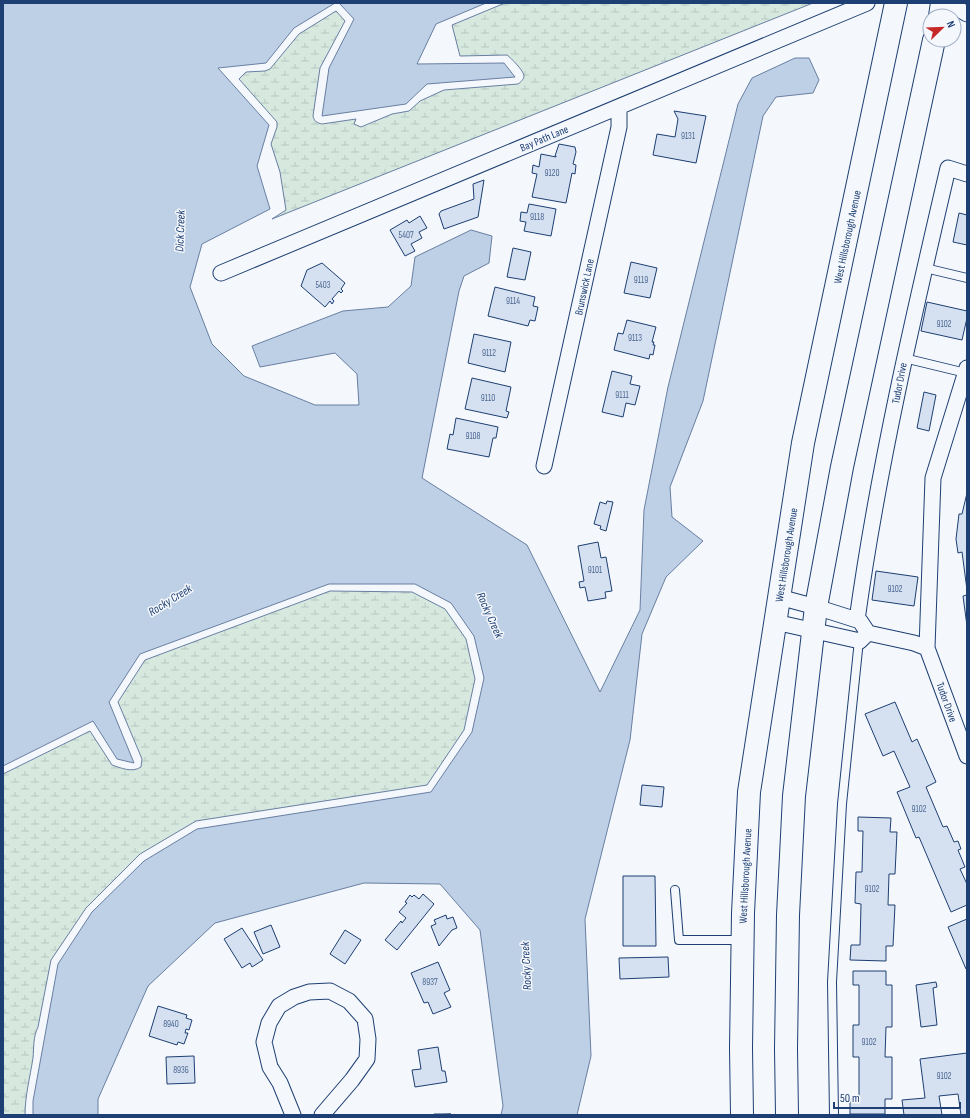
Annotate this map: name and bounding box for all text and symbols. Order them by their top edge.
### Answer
north arrow [922,8,962,48]
text: N [944,19,958,30]
street label: Bay Path Lane [518,123,570,154]
house number: 9131 [681,131,696,142]
house number: 9120 [545,168,559,179]
street label: West Hillsborough Avenue [831,189,864,285]
water label: Dick Creek [172,209,189,252]
house number: 9118 [530,212,544,223]
house number: 5407 [399,230,414,241]
street label: Brunswick Lane [572,258,597,316]
house number: 9119 [634,275,648,286]
house number: 5403 [315,280,331,291]
house number: 9114 [506,296,520,307]
house number: 9102 [937,319,952,330]
house number: 9113 [628,333,642,344]
house number: 9112 [482,348,496,359]
street label: Tudor Drive [889,361,910,405]
house number: 9111 [615,390,630,401]
house number: 9110 [481,393,495,404]
house number: 9108 [465,431,481,442]
street label: West Hillsborough Avenue [773,507,800,603]
house number: 9101 [588,565,603,576]
water label: Rocky Creek [146,581,195,620]
house number: 9102 [888,584,903,595]
water label: Rocky Creek [473,590,506,641]
street label: Tudor Drive [933,680,960,724]
house number: 9102 [912,804,927,815]
street label: West Hillsborough Avenue [737,828,754,924]
house number: 9102 [865,884,880,895]
water label: Rocky Creek [518,941,535,991]
house number: 8937 [422,977,438,988]
house number: 8940 [163,1019,179,1030]
house number: 9102 [862,1037,877,1048]
house number: 8936 [173,1065,189,1076]
house number: 9102 [937,1071,952,1082]
scale bar [834,1084,960,1110]
text: 50 m [840,1091,860,1106]

